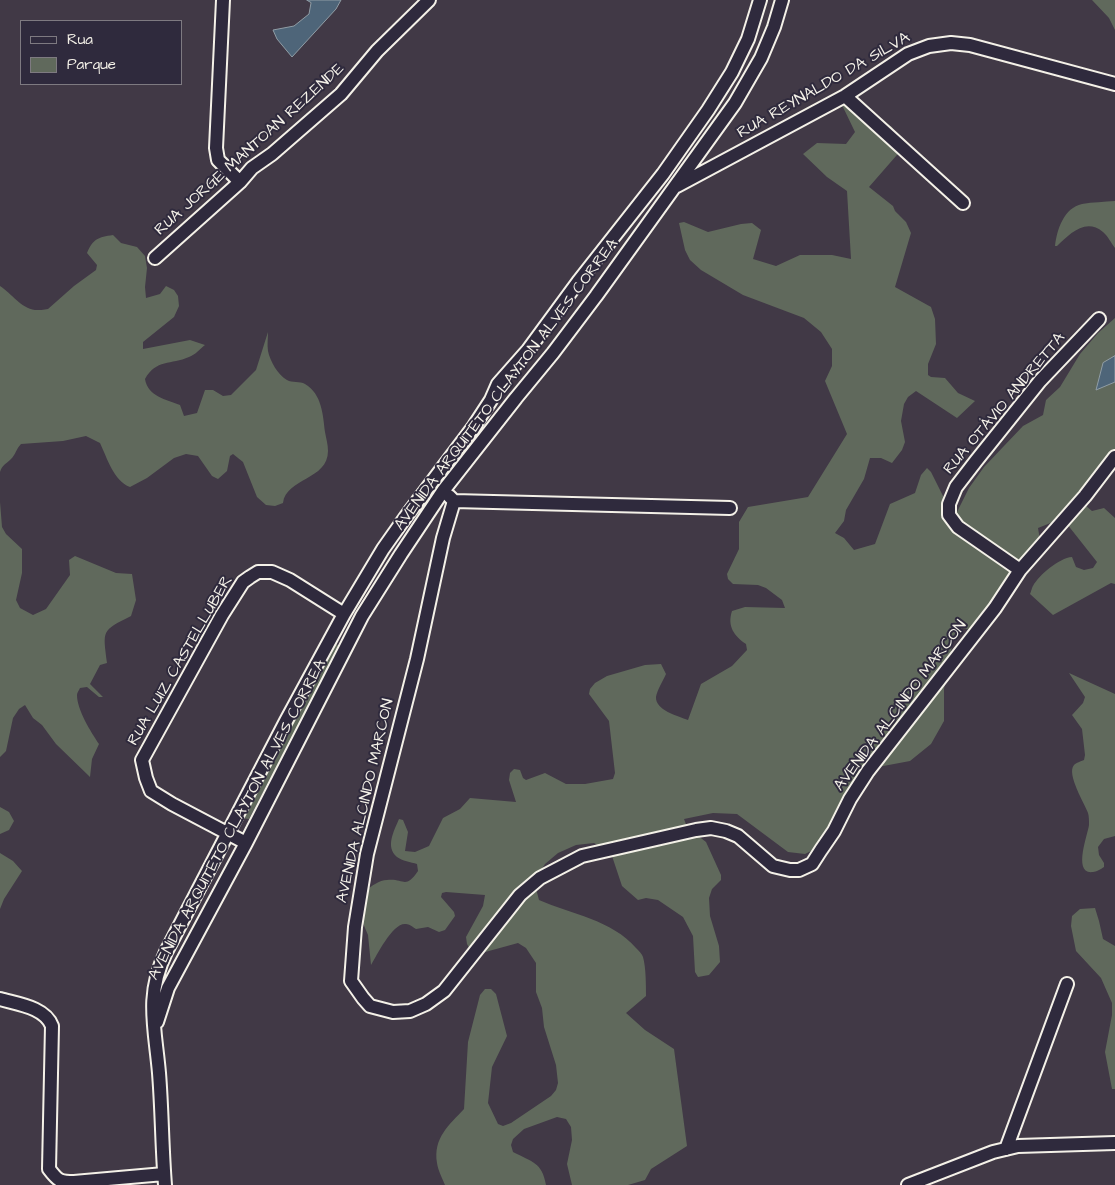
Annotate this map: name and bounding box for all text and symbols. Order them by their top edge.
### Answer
legend [20,20,182,85]
text: Rua [67,29,93,50]
street label: RUA REYNALDO DA SILVA [734,29,914,143]
text: Parque [67,54,116,75]
street label: RUA JORGE MANTOAN REZENDE [151,60,349,240]
street label: AVENIDA ARQUITETO CLAYTON ALVES CORREA [391,235,623,535]
street label: RUA OTÁVIO ANDRETTA [940,329,1070,479]
street label: RUA LUIZ CASTELLUBER [124,573,238,749]
street label: AVENIDA ALCINDO MARCON [830,617,972,795]
street label: AVENIDA ARQUITETO CLAYTON ALVES CORREA [145,656,331,984]
street label: AVENIDA ALCINDO MARCON [333,697,399,905]

